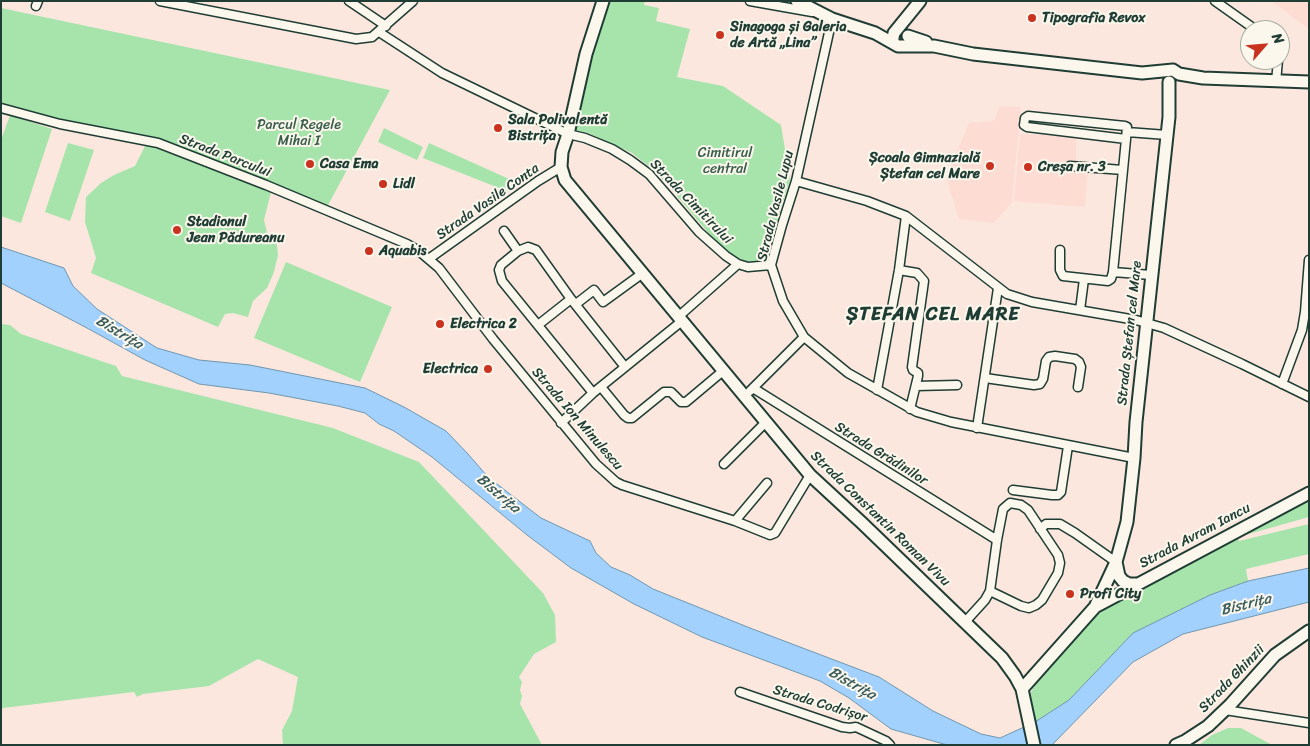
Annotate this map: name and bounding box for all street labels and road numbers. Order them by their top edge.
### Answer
street label: Strada Parcului [177,131,273,181]
street label: Strada Vasile Lupu [754,149,798,263]
street label: Strada Cimitirului [646,156,736,248]
street label: Strada Vasile Conta [433,160,543,244]
street label: Strada Ștefan cel Mare [1114,260,1146,406]
street label: Strada Ion Minulescu [528,364,626,474]
street label: Strada Grădinilor [831,419,931,489]
street label: Strada Constantin Roman Vivu [807,448,953,590]
street label: Strada Avram Iancu [1137,500,1253,572]
street label: Strada Ghinzii [1196,642,1268,716]
street label: Strada Codrișor [771,682,869,726]

